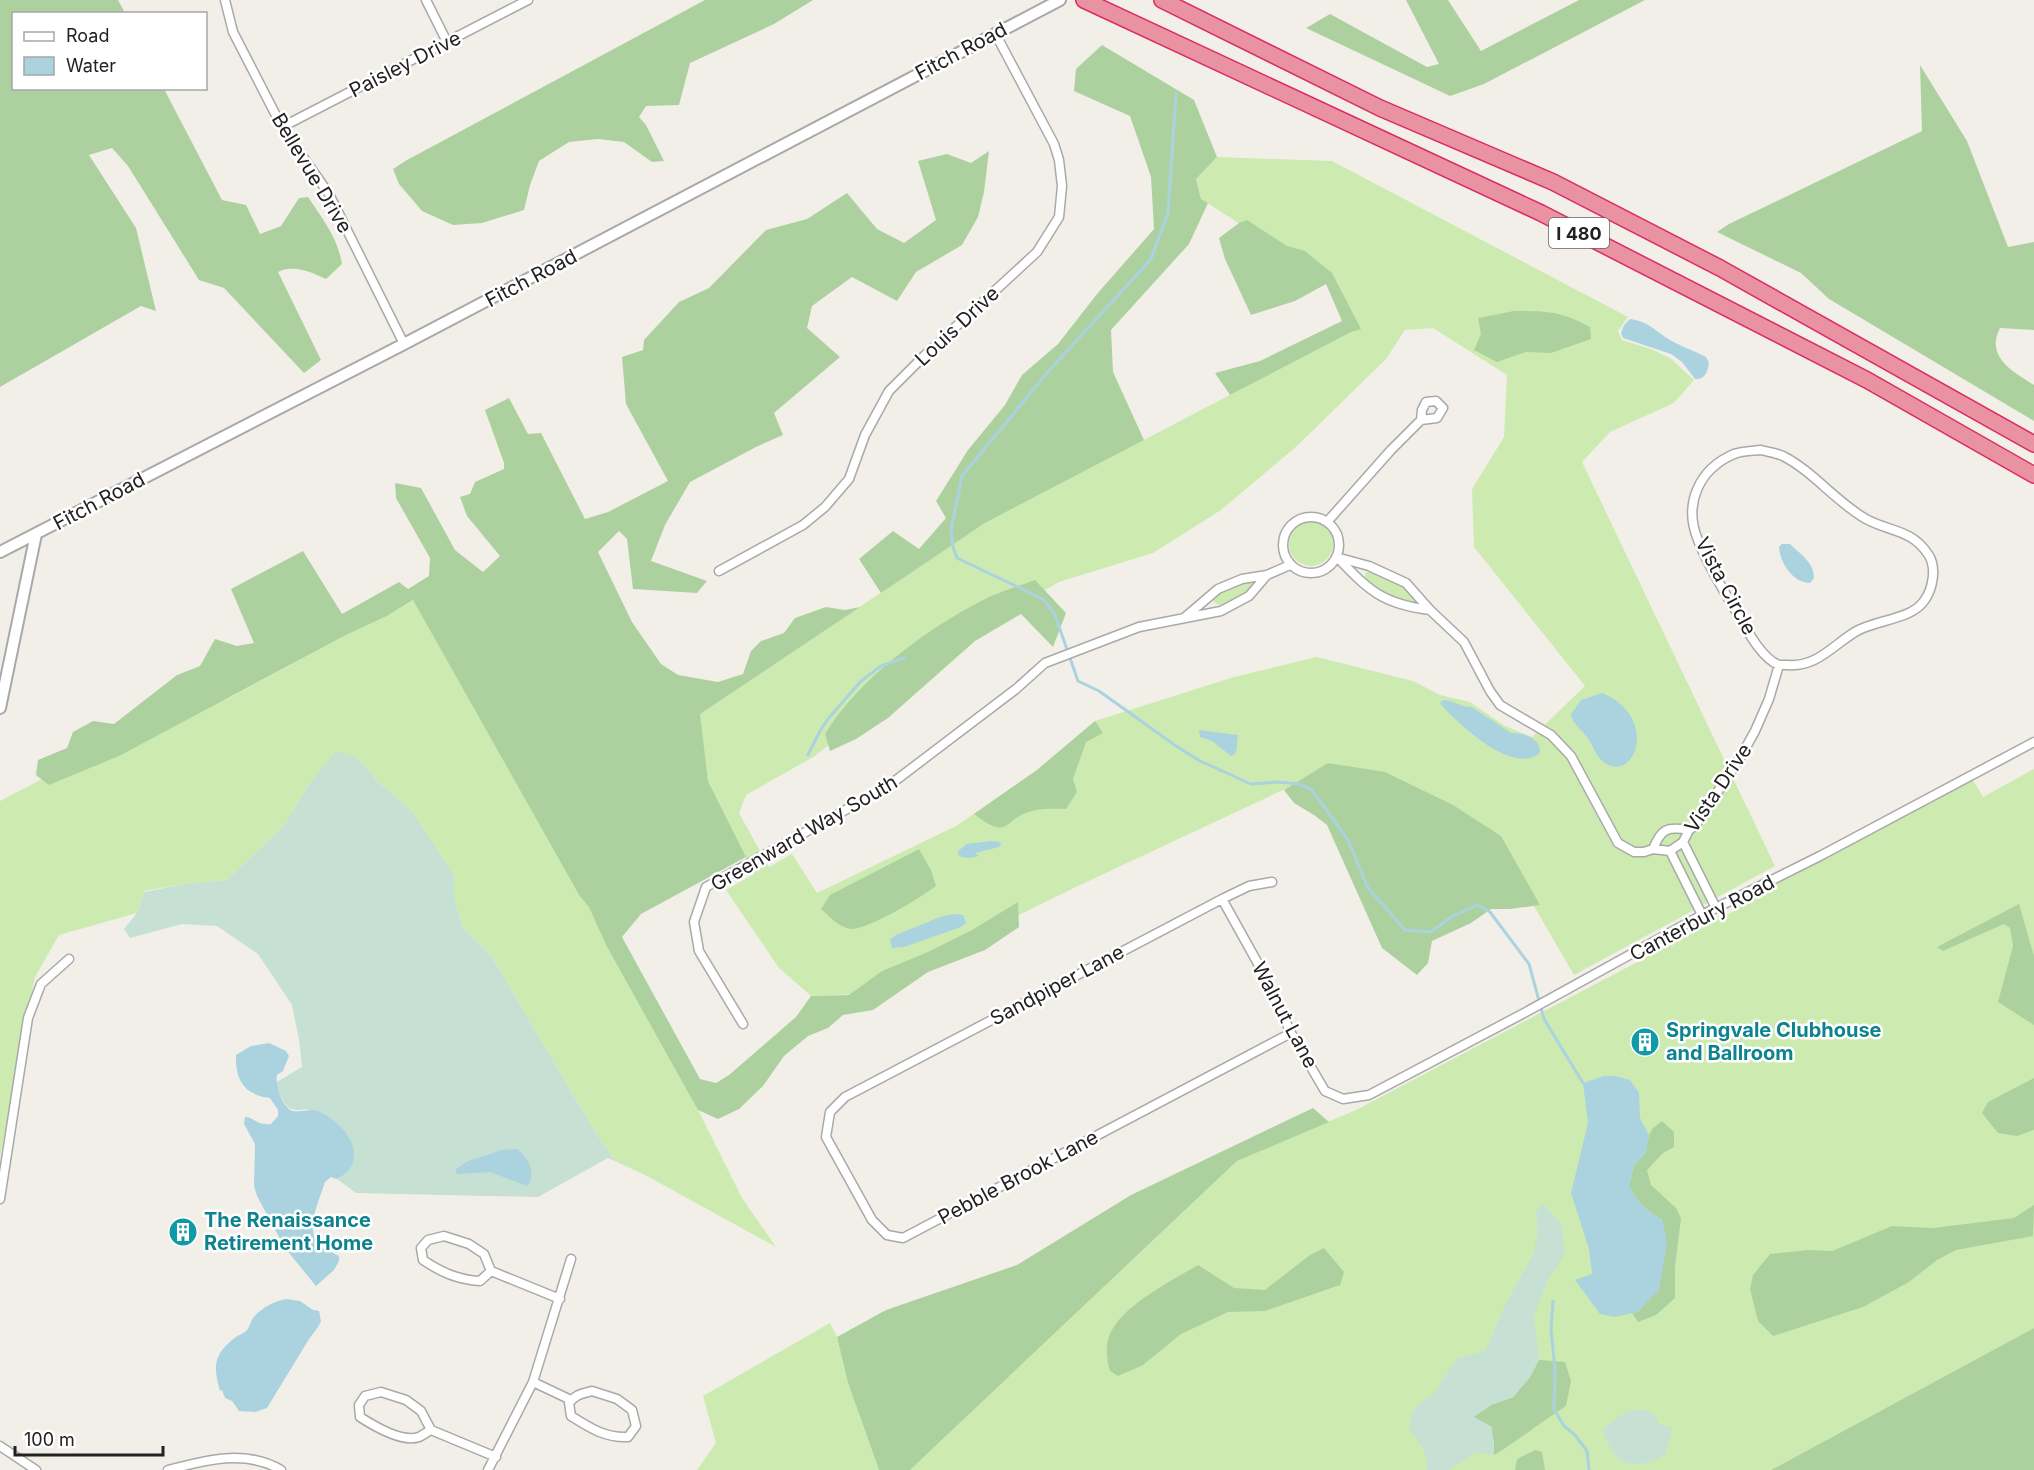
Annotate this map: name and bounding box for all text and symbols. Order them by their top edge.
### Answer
legend [12,12,207,90]
street label: Fitch Road [911,17,1011,85]
text: Road [66,25,109,46]
street label: Paisley Drive [345,26,465,102]
text: Water [66,55,116,76]
street label: Bellevue Drive [267,109,357,237]
road number: I 480 [1549,218,1609,248]
street label: Fitch Road [481,244,581,312]
street label: Louis Drive [910,281,1004,371]
street label: Fitch Road [49,467,149,535]
street label: Vista Circle [1690,533,1762,639]
street label: Vista Drive [1679,739,1757,837]
street label: Greenward Way South [706,770,902,896]
street label: Canterbury Road [1625,870,1779,966]
street label: Sandpiper Lane [986,940,1128,1030]
street label: Walnut Lane [1247,958,1323,1072]
place label: Springvale Clubhouse and Ballroom [1666,1018,1882,1065]
building icon: Springvale Clubhouse and Ballroom [1629,1026,1661,1058]
street label: Pebble Brook Lane [934,1125,1102,1229]
place label: The Renaissance Retirement Home [204,1208,373,1255]
building icon: The Renaissance Retirement Home [167,1216,199,1248]
scale bar [15,1419,164,1457]
text: 100 m [24,1429,75,1450]

